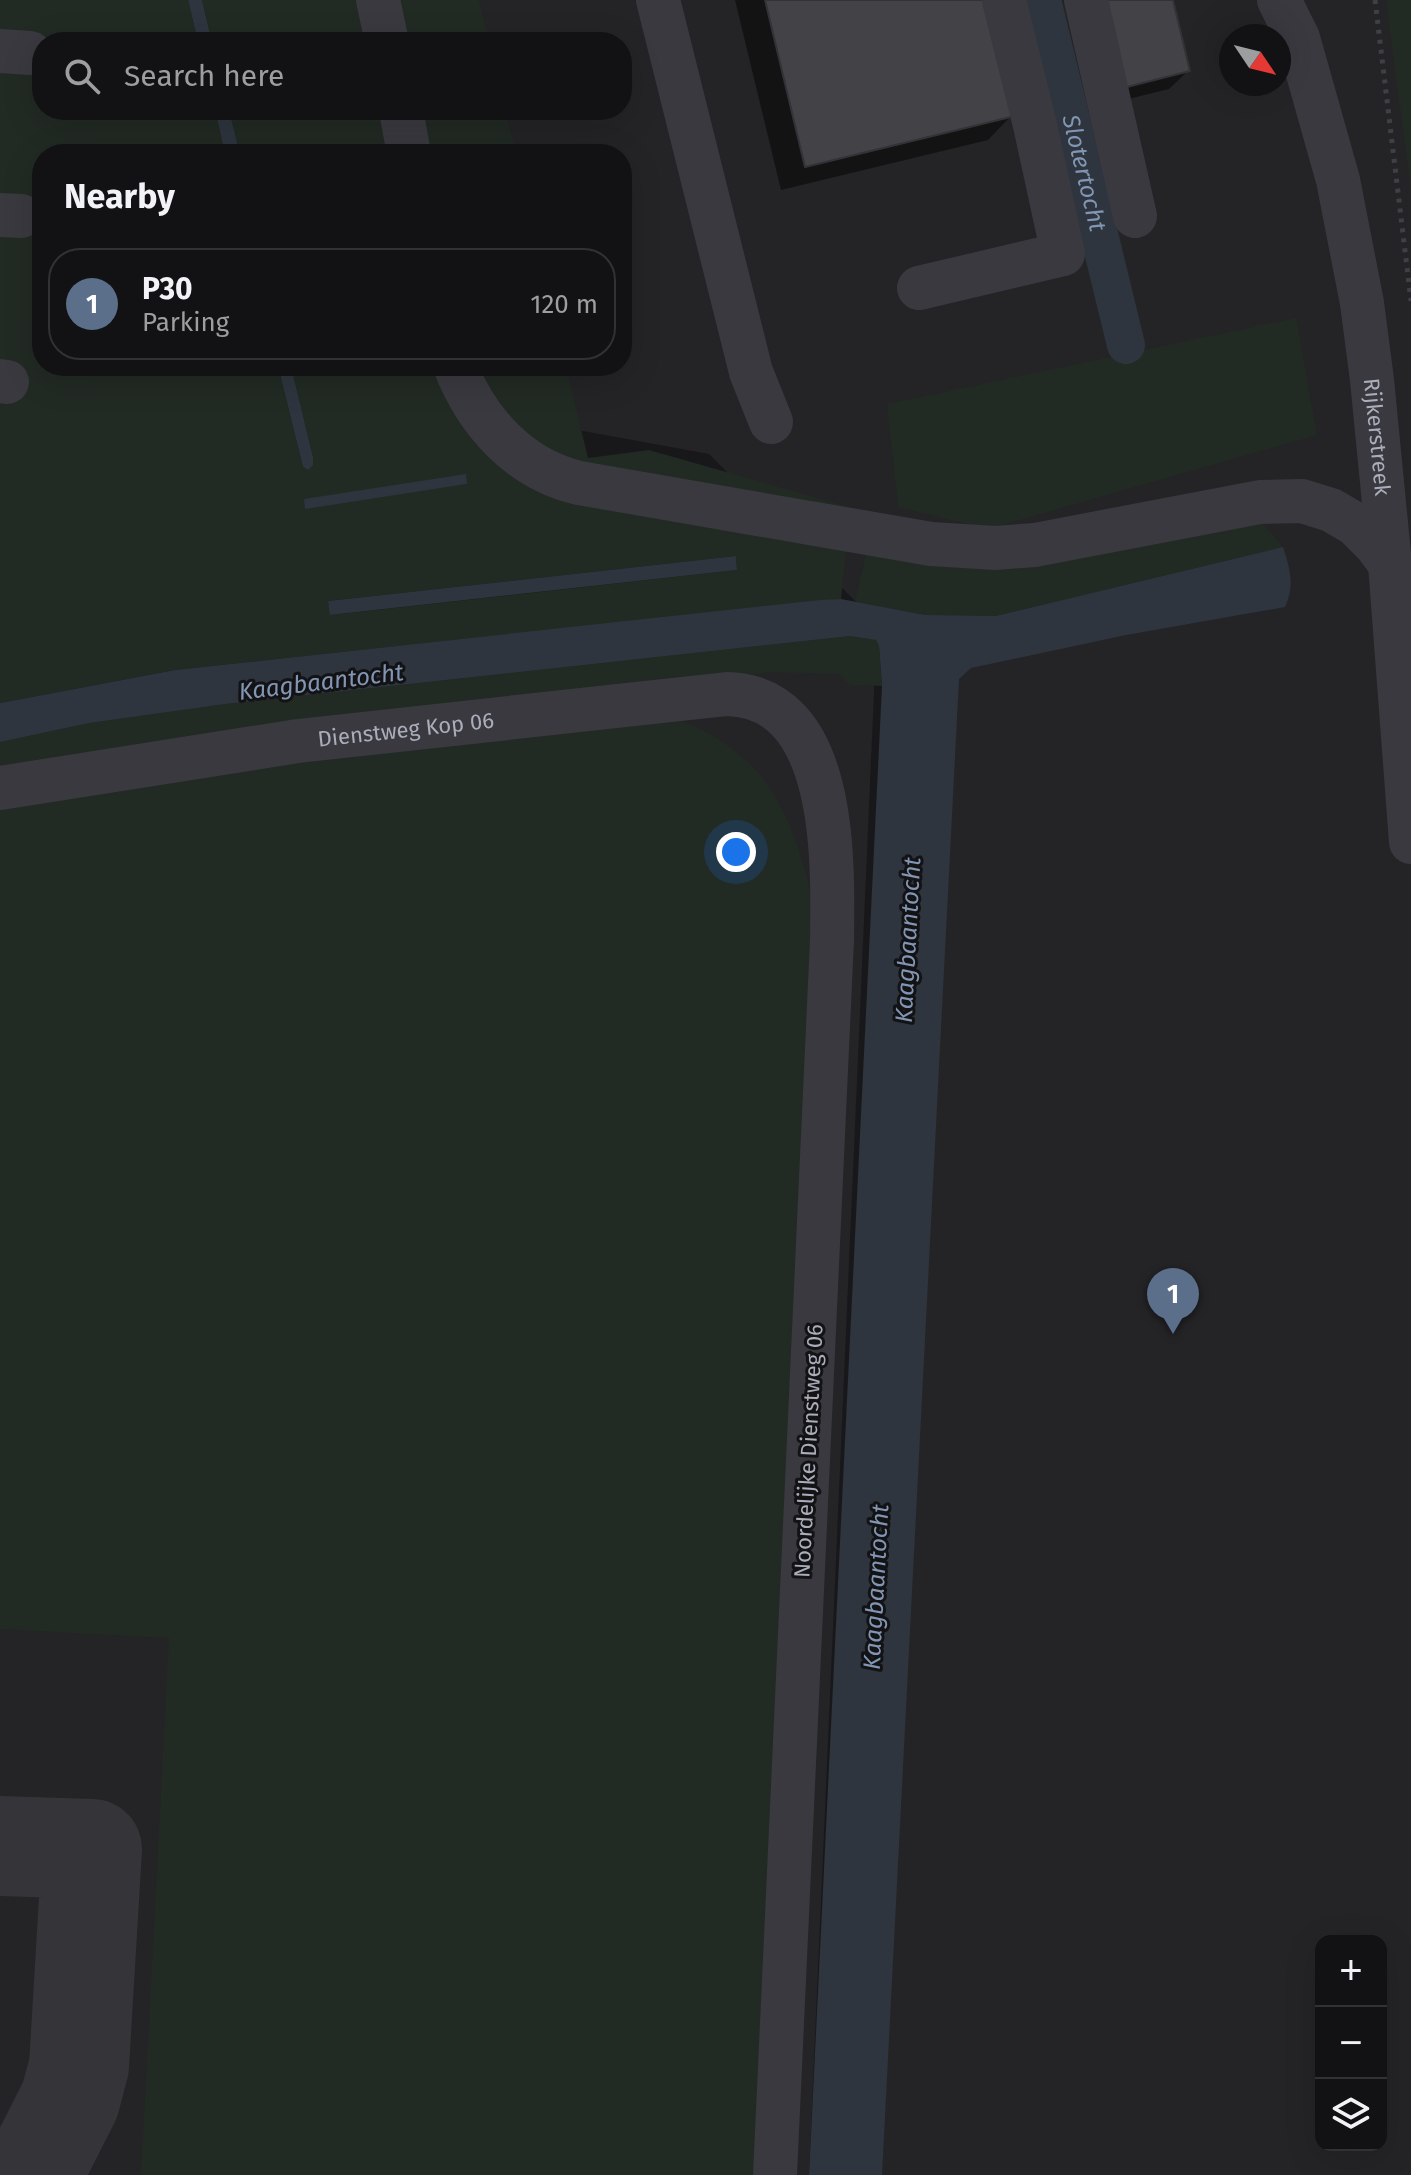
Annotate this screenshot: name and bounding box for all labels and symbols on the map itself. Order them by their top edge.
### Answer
north arrow [1219,24,1291,96]
water label: Slotertocht [1056,111,1112,235]
street label: Rijkerstreek [1358,377,1396,498]
water label: Kaagbaantocht [237,658,405,706]
street label: Dienstweg Kop 06 [316,707,495,753]
your location [716,832,756,872]
water label: Kaagbaantocht [890,856,926,1023]
pin: 1 [1147,1268,1199,1334]
street label: Noordelijke Dienstweg 06 [788,1324,829,1579]
water label: Kaagbaantocht [858,1503,894,1670]

